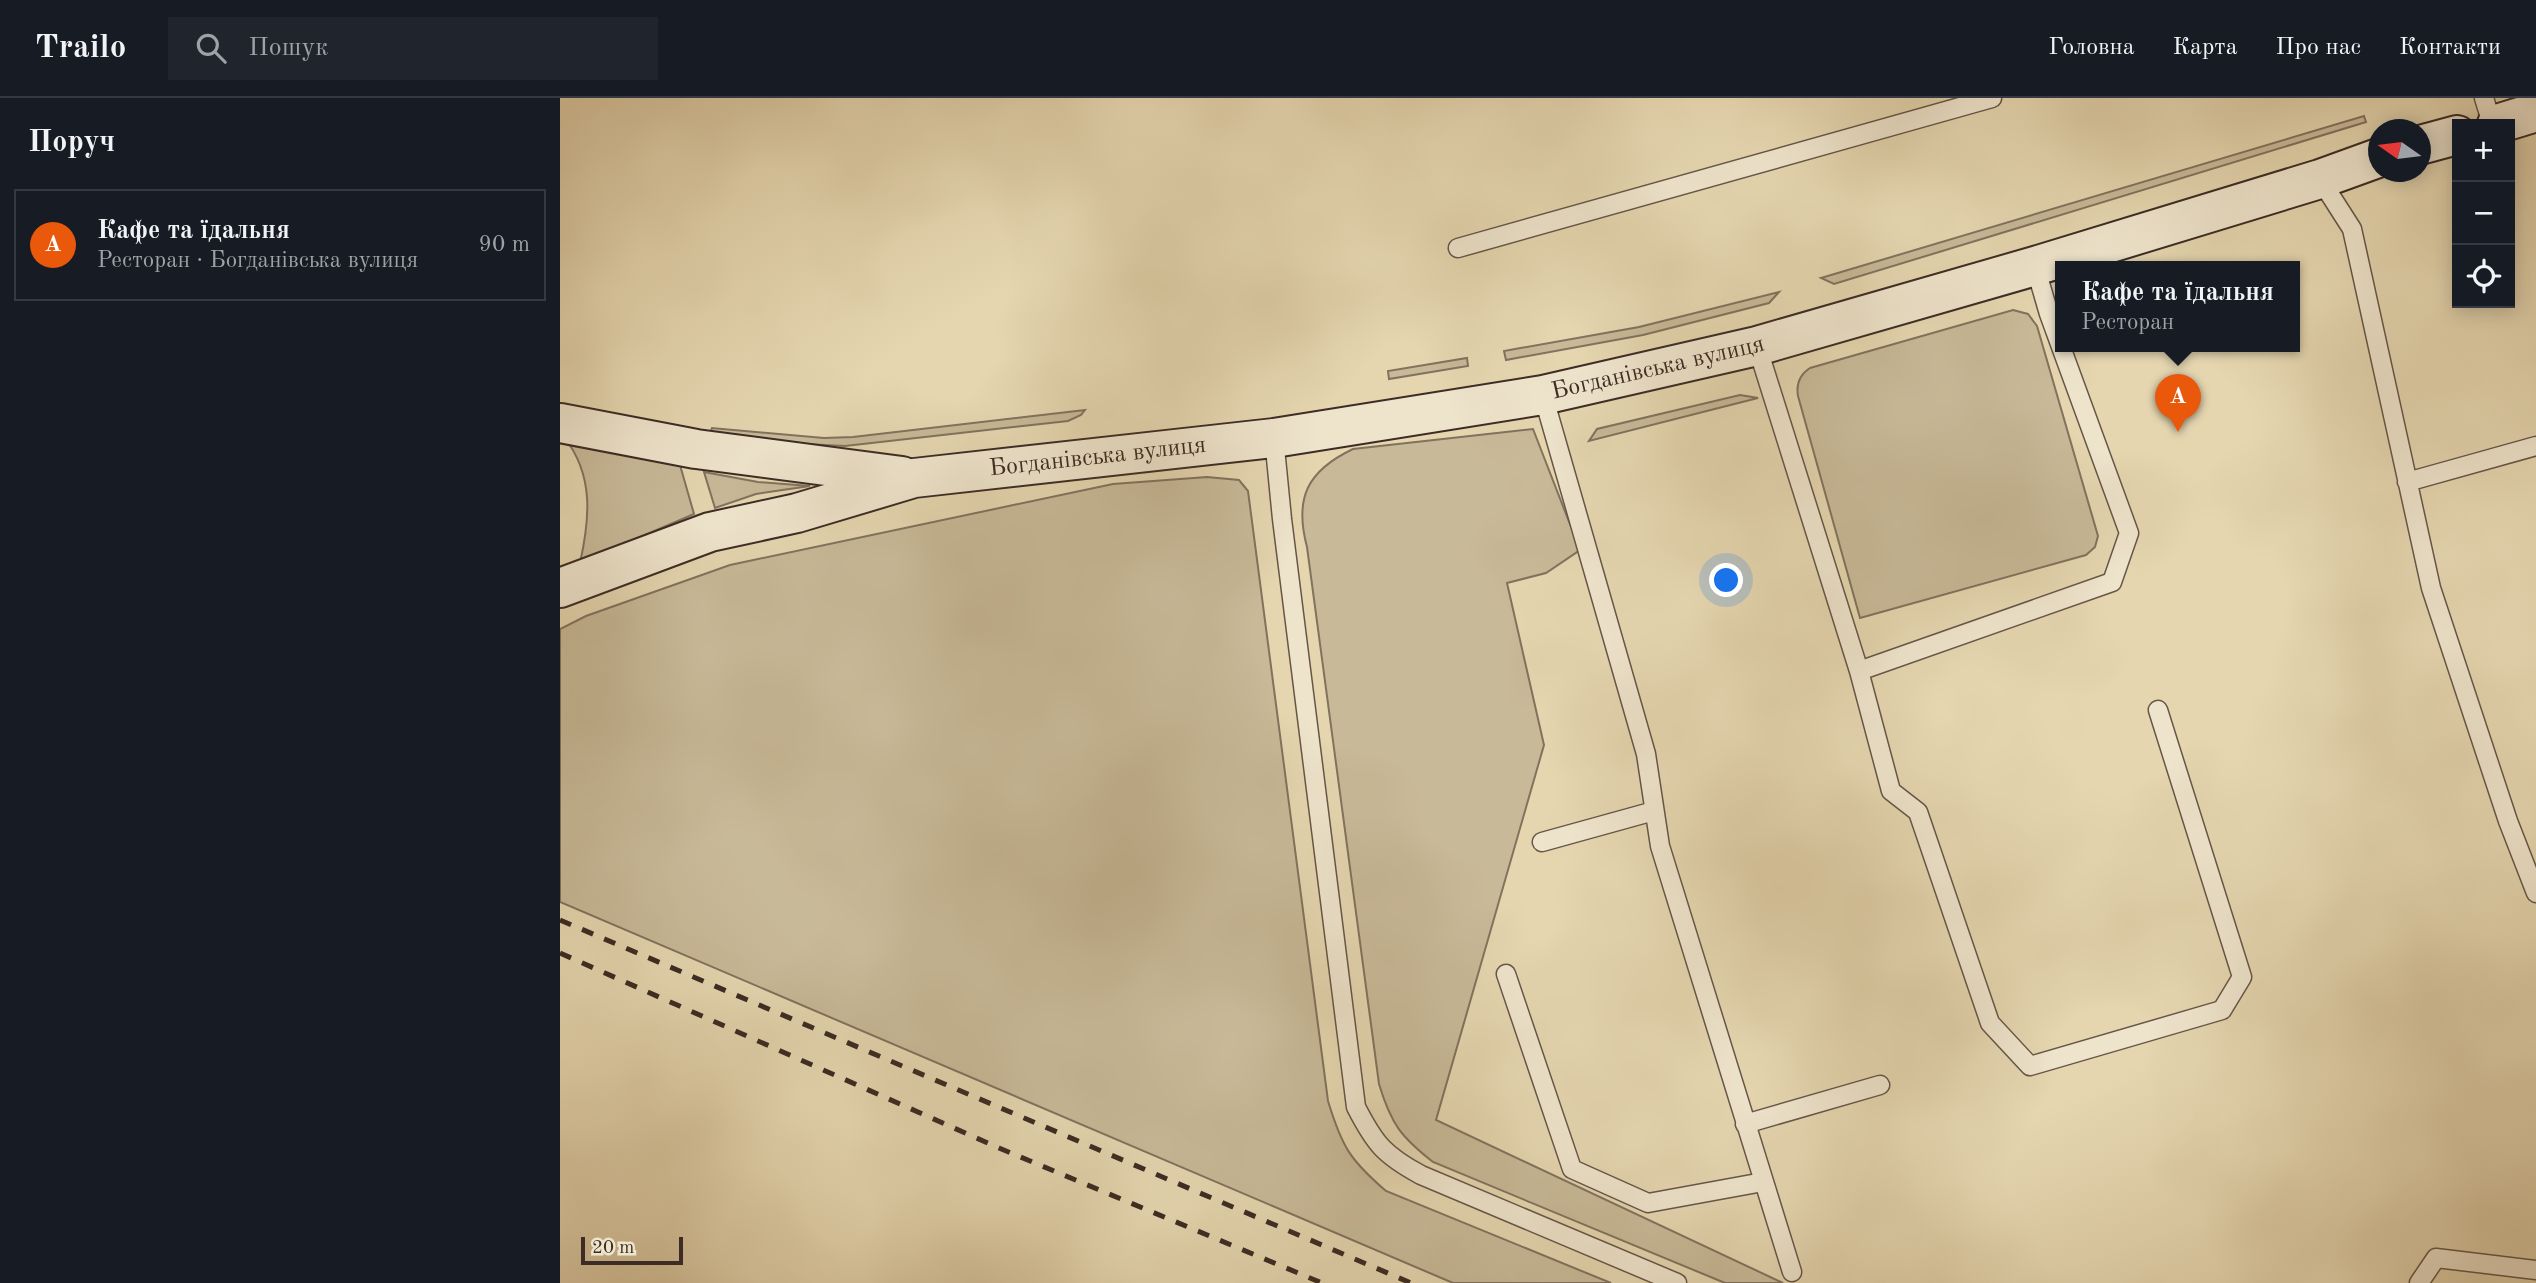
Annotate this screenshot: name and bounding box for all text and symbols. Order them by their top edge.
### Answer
search box [168,17,658,80]
icon: search [192,29,230,67]
text: Trailo [35,32,126,65]
text: Пошук [248,35,328,61]
text: Головна [2048,36,2135,60]
text: Карта [2173,36,2238,60]
text: Про нас [2276,36,2361,60]
text: Контакти [2399,36,2501,60]
north arrow [2368,119,2431,182]
map controls [2452,119,2515,308]
button: + [2452,119,2515,182]
text: Поруч [28,128,115,158]
button: − [2452,182,2515,245]
text: Кафе та їдальня [97,218,290,244]
text: A [44,233,62,256]
text: 90 m [479,233,530,256]
button: locate [2452,245,2515,308]
text: Ресторан · Богданівська вулиця [97,249,418,272]
popup [2055,261,2300,352]
text: Кафе та їдальня [2081,280,2274,306]
text: Ресторан [2081,311,2174,334]
street label: Богданівська вулиця [1549,332,1768,405]
pin: A [2155,374,2201,432]
street label: Богданівська вулиця [988,434,1207,482]
your location [1709,563,1743,597]
scale bar [581,1234,682,1266]
text: 20 m [592,1239,634,1258]

